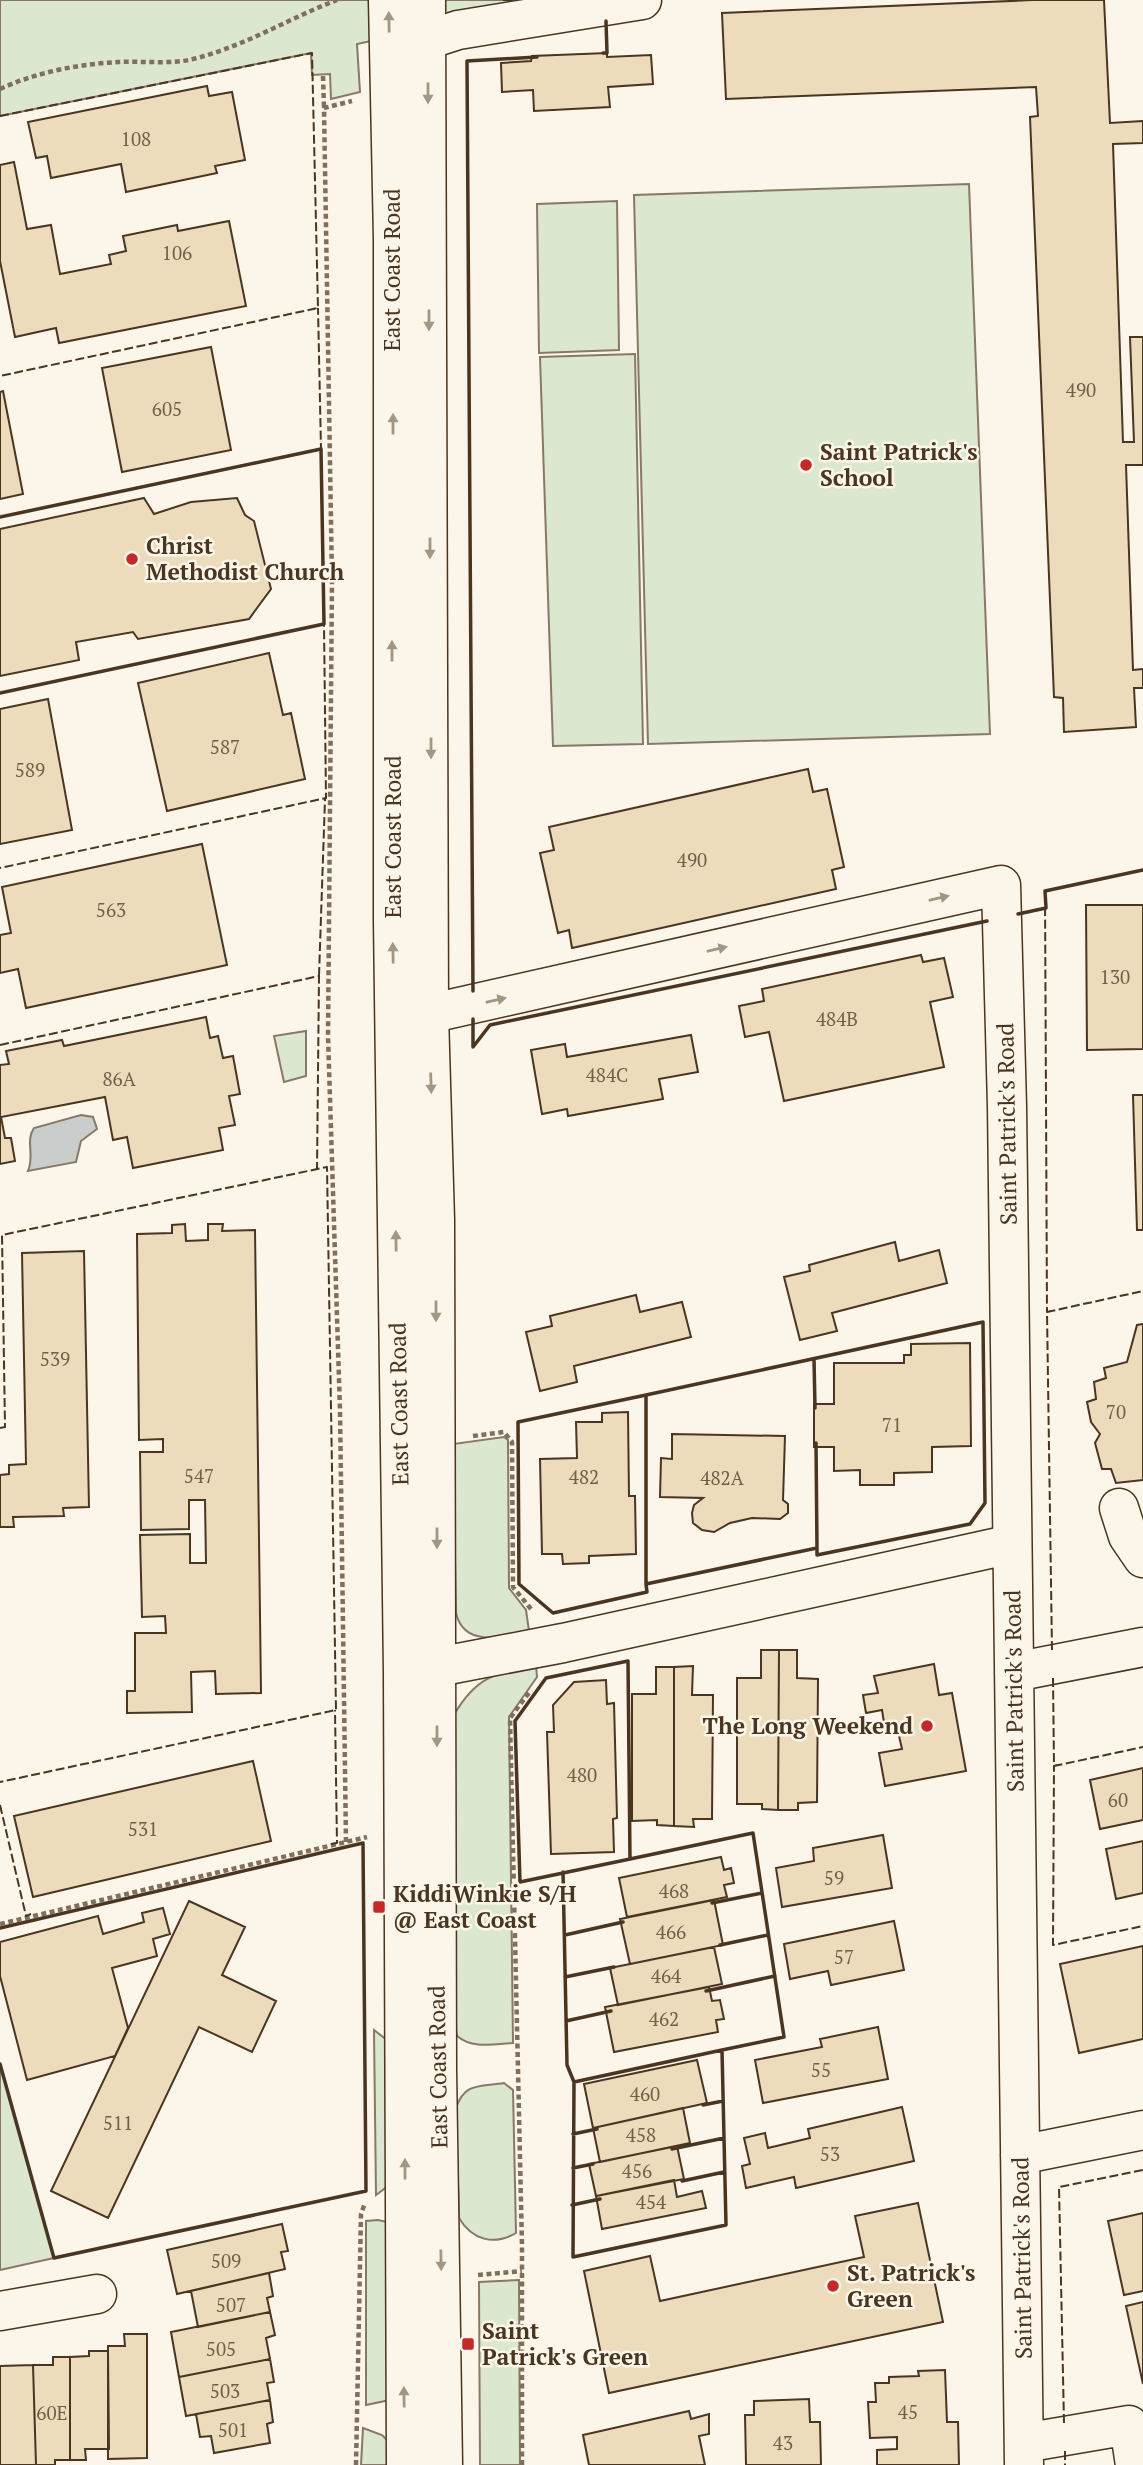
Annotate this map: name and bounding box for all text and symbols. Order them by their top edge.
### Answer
one-way arrow [383,11,395,33]
one-way arrow [422,82,434,104]
house number: 108 [121,126,151,151]
street label: East Coast Road [376,188,407,352]
house number: 106 [162,240,192,265]
one-way arrow [423,309,435,331]
house number: 490 [1066,377,1096,402]
house number: 605 [152,396,182,421]
one-way arrow [387,413,399,435]
place label: Saint Patrick's School [820,436,978,493]
marker: Saint Patrick's School [798,457,814,473]
place label: Christ Methodist Church [146,530,345,587]
one-way arrow [424,537,436,559]
marker: Christ Methodist Church [124,551,140,567]
one-way arrow [386,640,398,662]
house number: 587 [210,734,240,759]
one-way arrow [425,738,437,760]
street label: East Coast Road [377,755,408,919]
house number: 589 [15,757,45,782]
house number: 490 [677,847,707,872]
one-way arrow [928,892,950,903]
house number: 563 [96,897,126,922]
one-way arrow [387,942,399,964]
one-way arrow [707,943,729,954]
house number: 130 [1100,964,1130,989]
one-way arrow [485,994,507,1005]
house number: 484B [816,1006,858,1031]
street label: Saint Patrick's Road [989,1022,1024,1225]
house number: 484C [586,1062,628,1087]
house number: 86A [102,1066,136,1091]
one-way arrow [426,1073,437,1095]
one-way arrow [390,1230,402,1252]
one-way arrow [430,1300,442,1322]
street label: East Coast Road [382,1322,415,1486]
house number: 539 [40,1346,70,1371]
house number: 70 [1106,1399,1126,1424]
house number: 71 [882,1412,902,1437]
house number: 547 [184,1463,214,1488]
house number: 482 [569,1464,599,1489]
house number: 482A [700,1465,744,1490]
one-way arrow [431,1528,443,1550]
street label: Saint Patrick's Road [996,1589,1031,1792]
place label: The Long Weekend [703,1710,913,1741]
marker: The Long Weekend [919,1718,935,1734]
one-way arrow [431,1726,443,1748]
house number: 480 [567,1762,597,1787]
house number: 60 [1108,1787,1128,1812]
house number: 531 [128,1816,158,1841]
house number: 59 [824,1865,844,1890]
place label: KiddiWinkie S/H @ East Coast [393,1878,577,1935]
house number: 468 [659,1878,689,1903]
marker: KiddiWinkie S/H @ East Coast [371,1899,387,1915]
house number: 466 [656,1919,686,1944]
house number: 57 [834,1944,854,1969]
house number: 464 [651,1963,682,1988]
street label: East Coast Road [421,1985,454,2149]
house number: 462 [649,2006,679,2031]
house number: 55 [811,2057,831,2082]
house number: 460 [630,2081,660,2106]
house number: 511 [103,2110,133,2135]
house number: 458 [626,2122,656,2147]
house number: 53 [820,2141,840,2166]
street label: Saint Patrick's Road [1004,2156,1039,2359]
one-way arrow [399,2158,411,2180]
house number: 456 [622,2158,652,2183]
house number: 454 [636,2189,667,2214]
house number: 509 [211,2248,241,2273]
one-way arrow [435,2249,447,2271]
place label: St. Patrick's Green [847,2257,975,2314]
marker: St. Patrick's Green [825,2278,841,2294]
house number: 507 [216,2292,246,2317]
place label: Saint Patrick's Green [482,2315,648,2372]
house number: 505 [206,2336,236,2361]
marker: Saint Patrick's Green [460,2336,476,2352]
house number: 503 [210,2378,240,2403]
one-way arrow [398,2386,410,2408]
house number: 45 [898,2399,918,2424]
house number: 60E [36,2400,68,2425]
house number: 501 [218,2417,248,2442]
house number: 43 [773,2430,793,2455]

